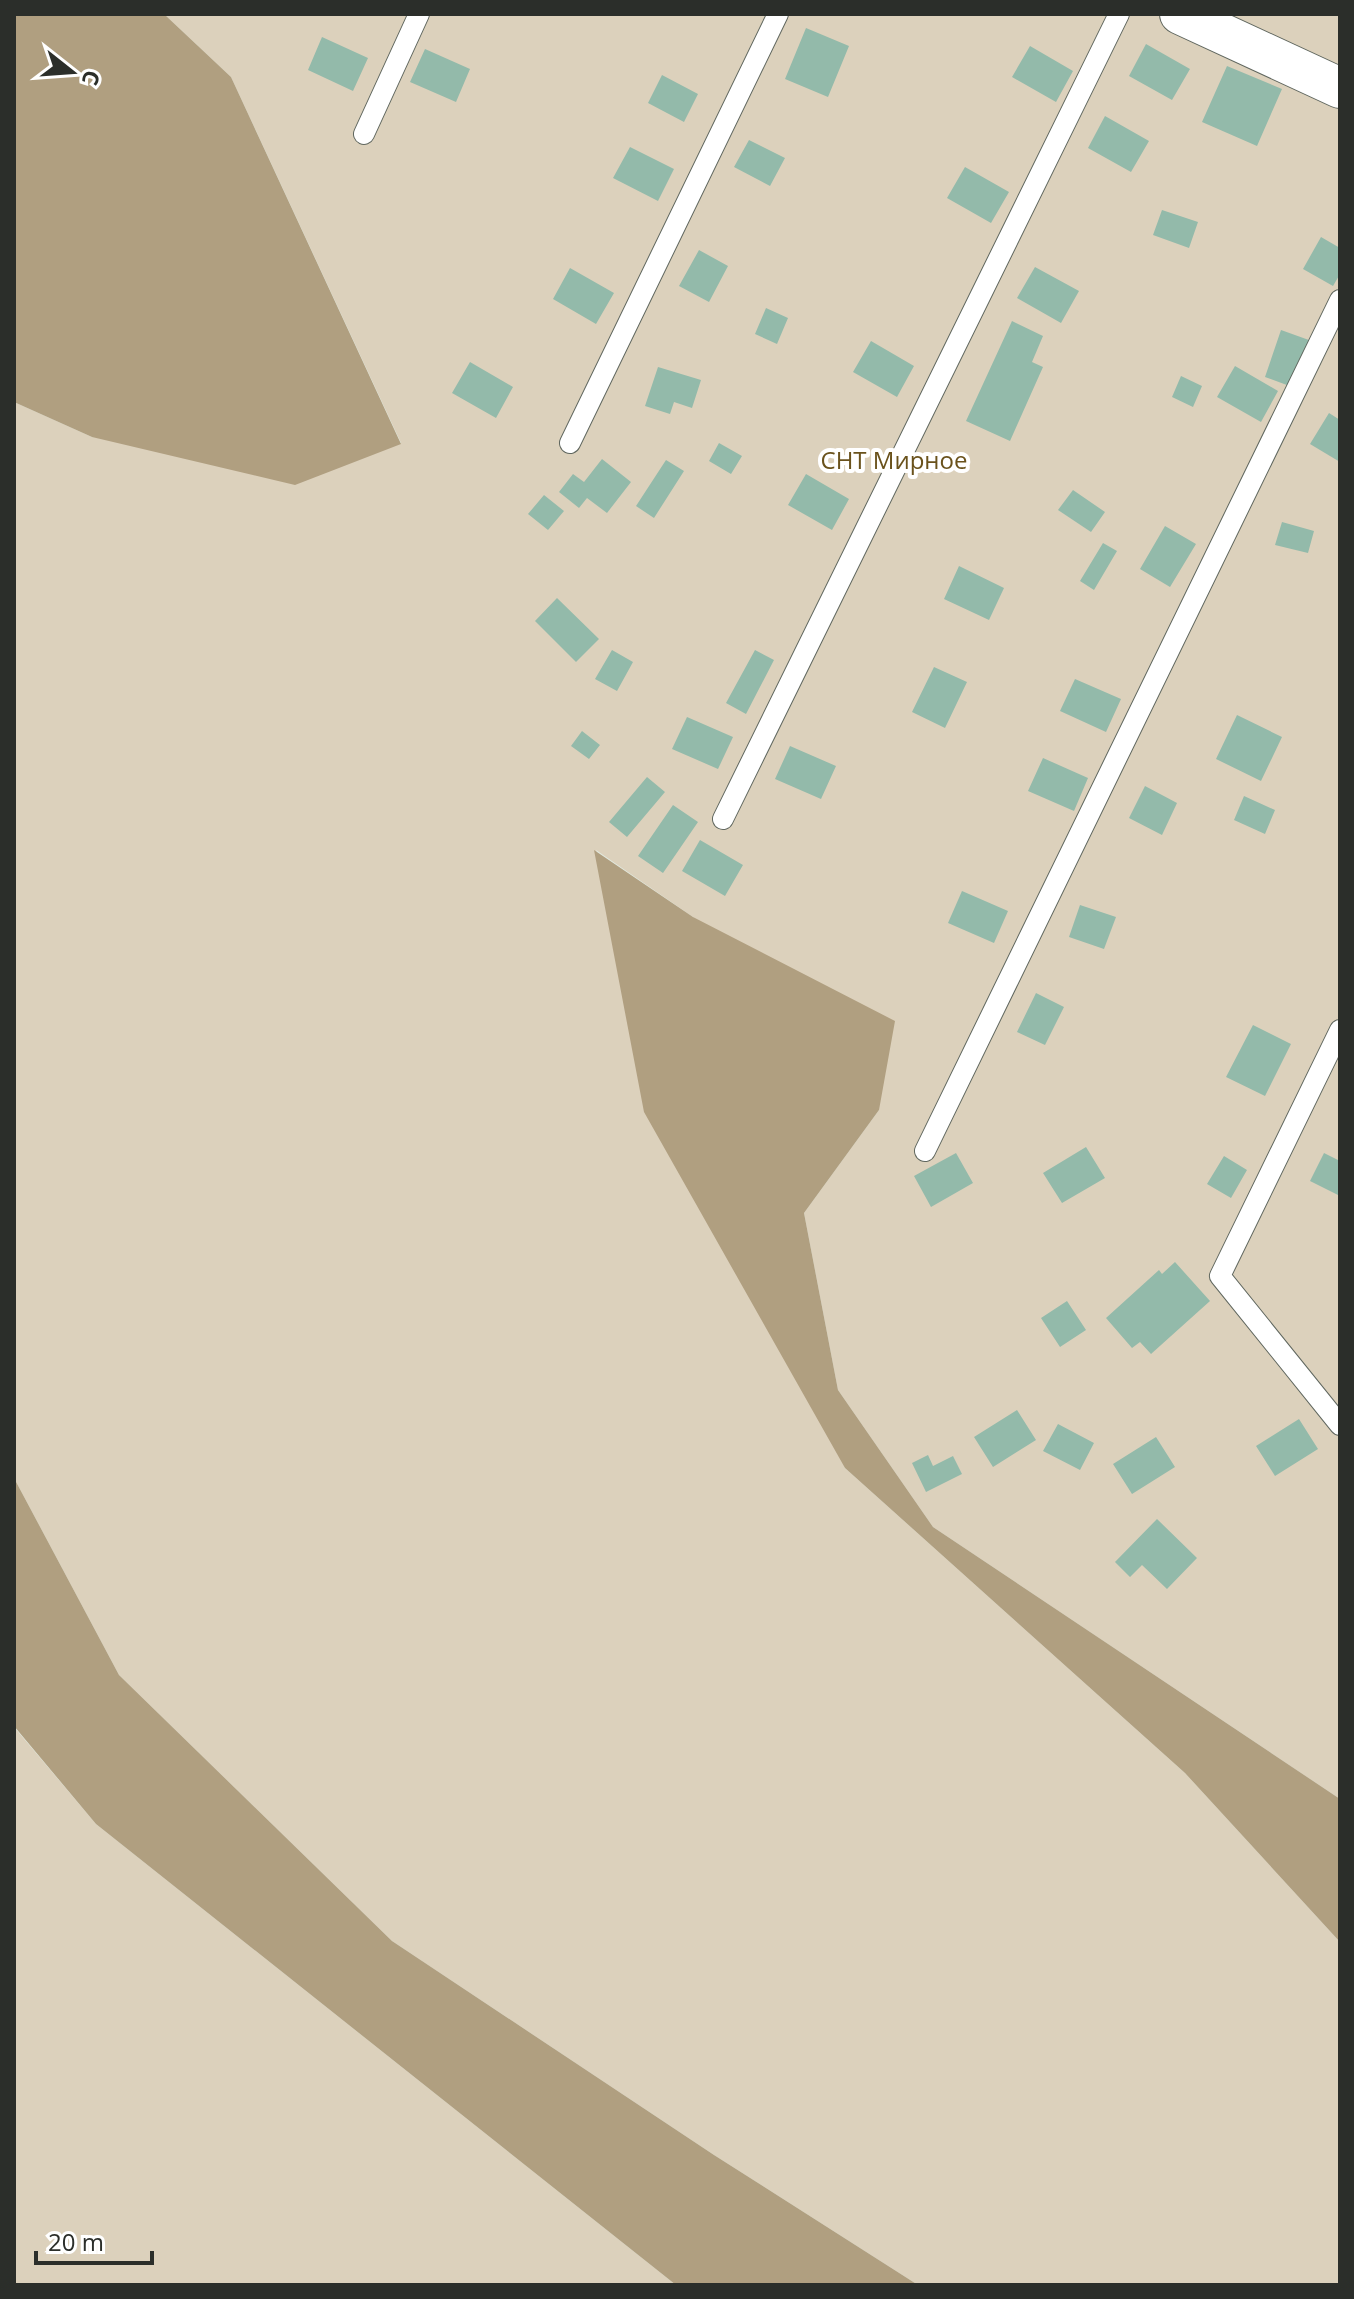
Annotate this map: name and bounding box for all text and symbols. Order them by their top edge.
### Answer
north arrow [32,32,112,112]
text: С [76,67,108,89]
park label: СНТ Мирное [821,443,967,476]
scale bar [36,2215,152,2265]
text: 20 m [48,2225,104,2258]

